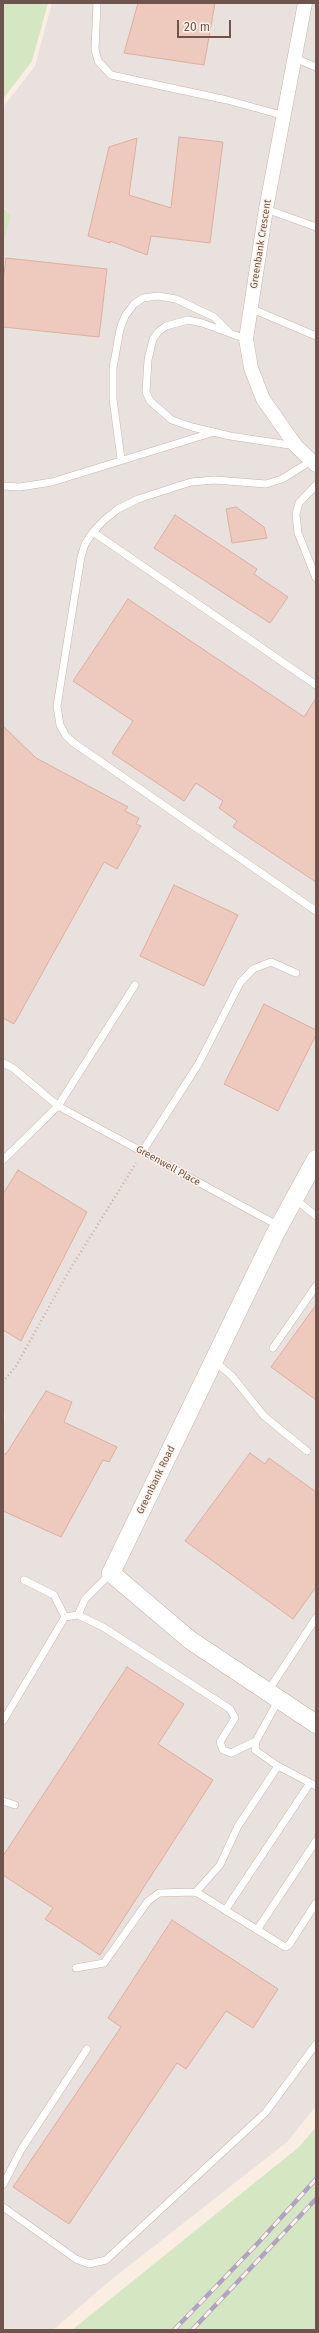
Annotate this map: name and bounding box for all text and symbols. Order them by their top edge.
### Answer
scale bar [179,12,233,38]
text: 20 m [184,20,210,34]
street label: Greenbank Crescent [248,199,274,289]
street label: Greenwell Place [134,1143,202,1189]
street label: Greenbank Road [134,1444,178,1516]

